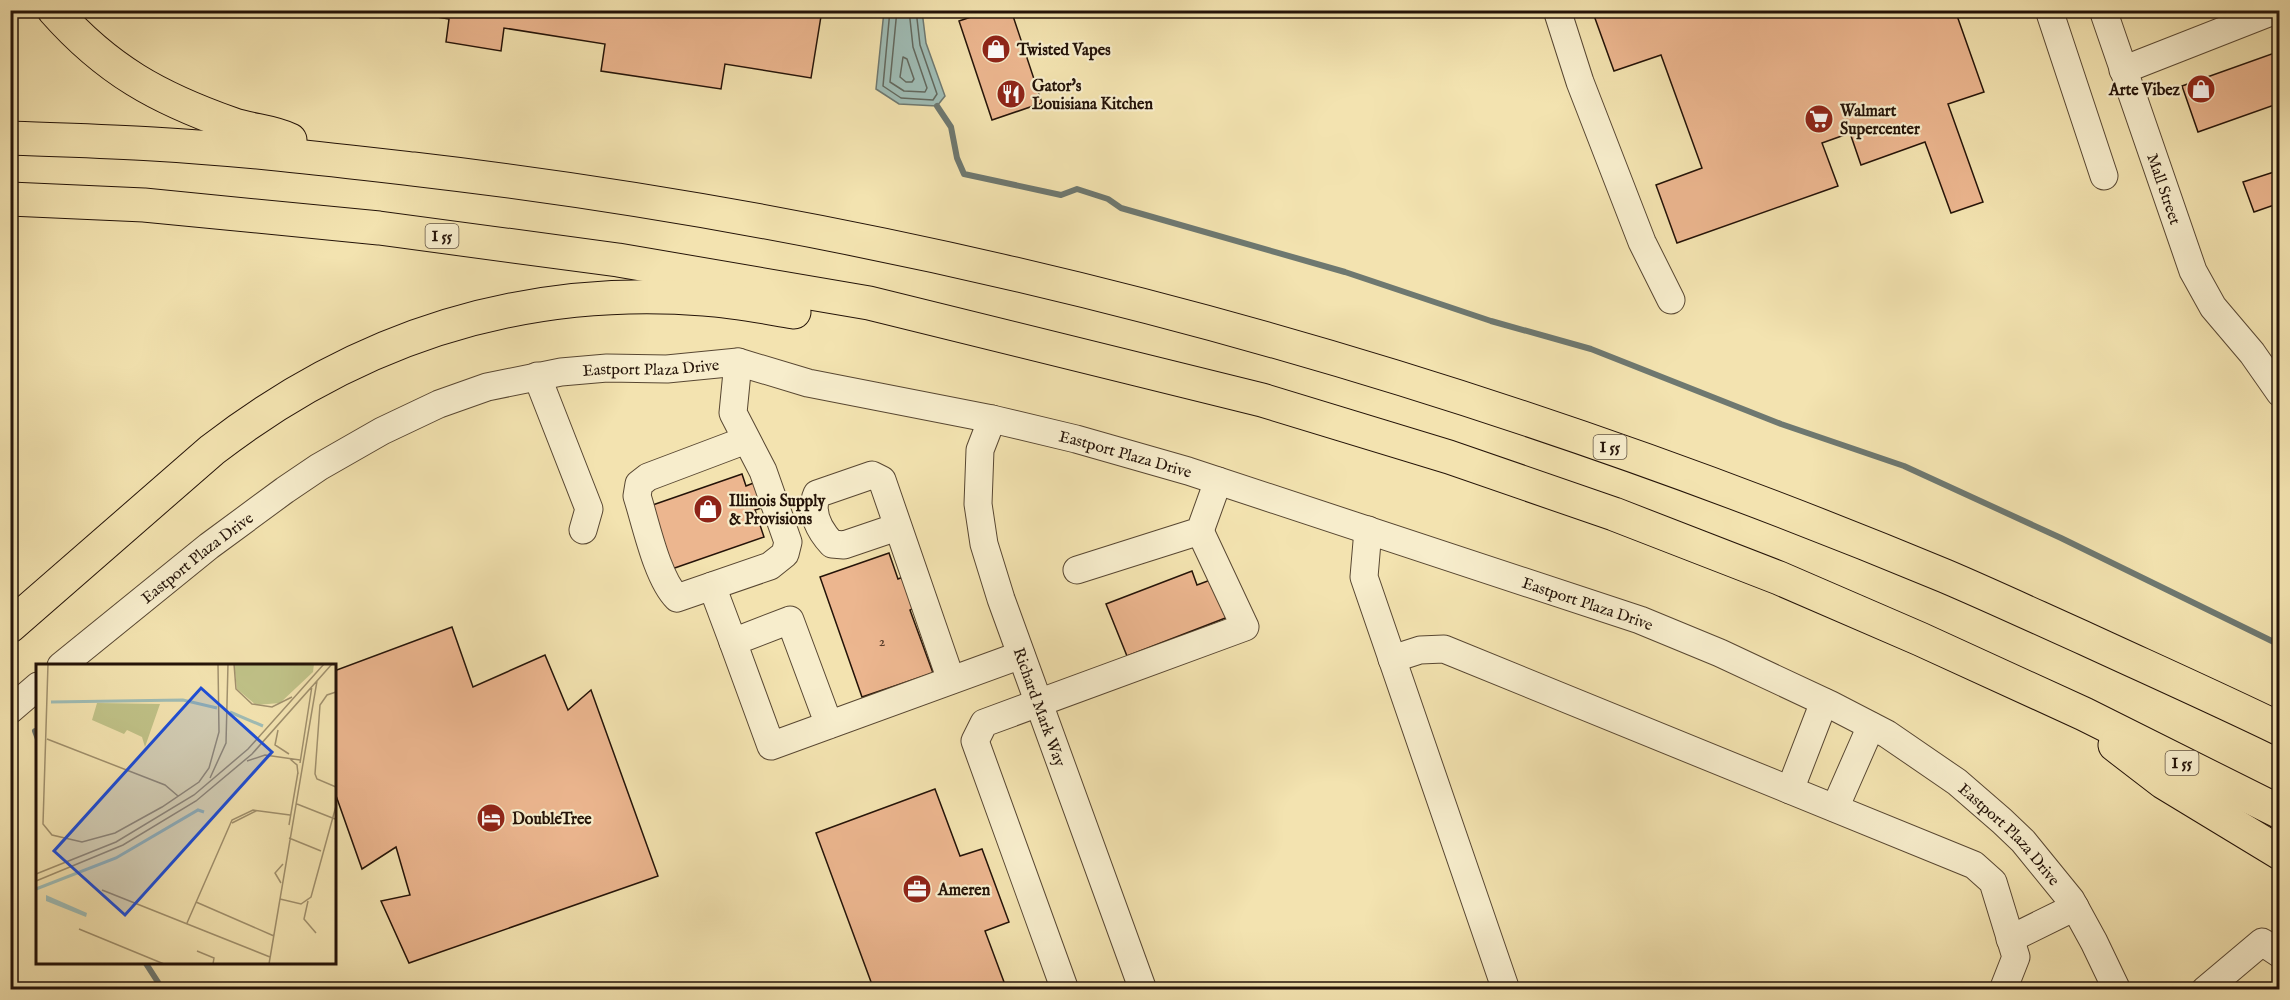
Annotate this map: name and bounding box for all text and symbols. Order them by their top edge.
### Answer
shop icon: Twisted Vapes [980,33,1012,65]
place label: Twisted Vapes [1016,41,1111,61]
shop icon: Arte Vibez [2185,73,2217,105]
place label: Gator's Louisiana Kitchen [1032,77,1153,115]
restaurant icon: Gator's Louisiana Kitchen [995,78,1027,110]
place label: Arte Vibez [2108,81,2181,101]
place label: Walmart Supercenter [1839,102,1920,140]
supermarket icon: Walmart Supercenter [1803,103,1835,135]
street label: Mall Street [2141,151,2184,228]
road number: I 55 [426,224,458,248]
street label: Eastport Plaza Drive [582,356,720,382]
street label: Eastport Plaza Drive [1057,427,1194,484]
road number: I 55 [1594,435,1626,459]
place label: Illinois Supply & Provisions [729,492,826,530]
shop icon: Illinois Supply & Provisions [692,493,724,525]
street label: Eastport Plaza Drive [138,509,258,609]
street label: Eastport Plaza Drive [1519,574,1656,636]
house number: 2 [879,633,886,651]
street label: Richard Mark Way [1007,645,1069,770]
inset map [36,664,336,964]
road number: I 55 [2166,751,2198,775]
street label: Eastport Plaza Drive [1953,780,2063,890]
hotel icon: DoubleTree [475,802,507,834]
place label: DoubleTree [512,810,592,830]
office icon: Ameren [901,873,933,905]
place label: Ameren [937,881,991,901]

